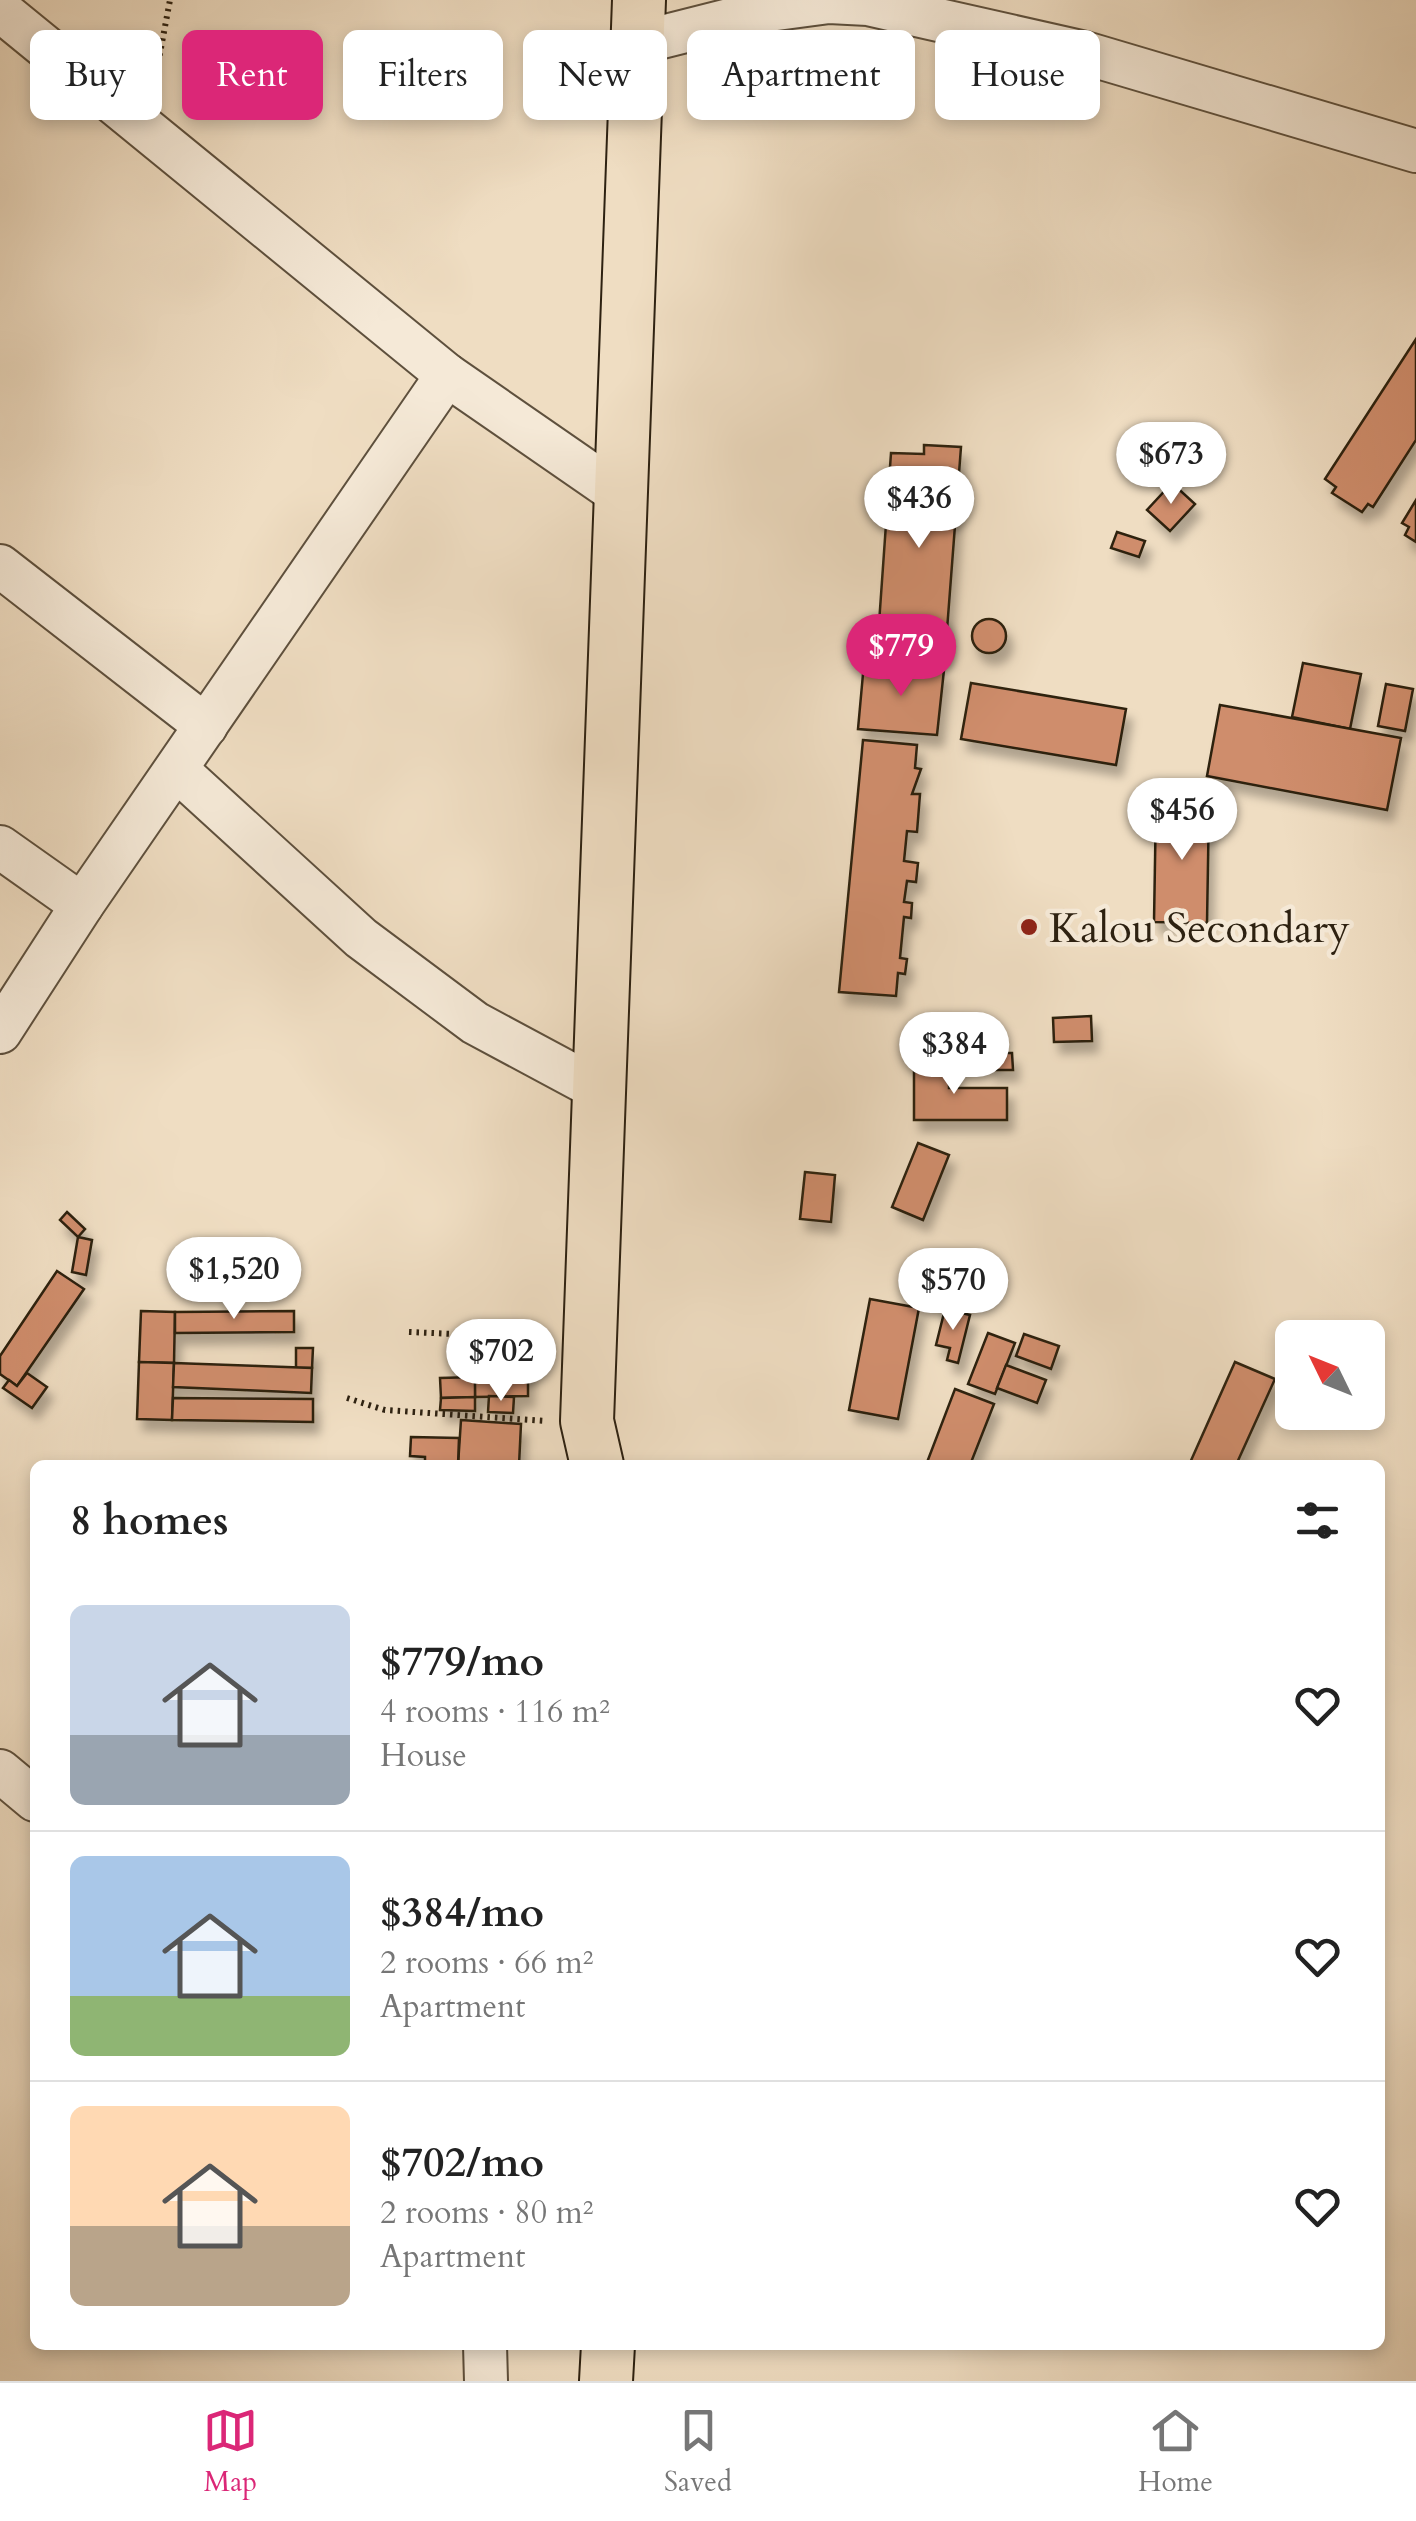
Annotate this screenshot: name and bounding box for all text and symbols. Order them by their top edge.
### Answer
chip: Buy [30,30,162,120]
chip: Rent [182,30,323,120]
chip: Filters [343,30,503,120]
chip: New [523,30,667,120]
chip: Apartment [687,30,915,120]
chip: House [935,30,1100,120]
pin: $673 [1112,422,1230,507]
text: $673 [1138,432,1204,476]
pin: $436 [860,466,978,551]
text: $436 [886,476,952,520]
pin: $779 [842,614,960,699]
text: $779 [868,624,934,668]
pin: $456 [1123,778,1241,863]
text: $456 [1149,788,1215,832]
place label: Kalou Secondary [1049,900,1350,957]
marker: Kalou Secondary [1018,916,1040,938]
pin: $384 [895,1012,1013,1097]
text: $384 [921,1022,987,1066]
pin: $1,520 [153,1237,315,1322]
text: $1,520 [188,1247,280,1291]
pin: $570 [894,1248,1012,1333]
text: $570 [920,1258,986,1302]
pin: $702 [442,1319,560,1404]
north arrow [1275,1320,1385,1430]
map controls [1275,1320,1385,1430]
text: $702 [468,1329,534,1373]
text: 8 homes [70,1492,228,1549]
icon: filters [1290,1493,1345,1548]
text: $779/mo [380,1633,544,1690]
icon: home [150,1645,270,1765]
icon: heart [1290,1678,1345,1733]
text: 4 rooms · 116 m² [380,1690,610,1734]
text: House [380,1734,467,1778]
text: $384/mo [380,1884,544,1941]
icon: home [150,1896,270,2016]
icon: heart [1290,1929,1345,1984]
text: 2 rooms · 66 m² [380,1941,593,1985]
text: Apartment [380,1985,525,2029]
text: $702/mo [380,2134,544,2191]
icon: home [150,2146,270,2266]
icon: heart [1290,2179,1345,2234]
text: 2 rooms · 80 m² [380,2191,593,2235]
text: Apartment [380,2235,525,2279]
tab: Map [203,2403,258,2501]
tab: Saved [664,2403,732,2501]
tab: Home [1138,2403,1213,2501]

